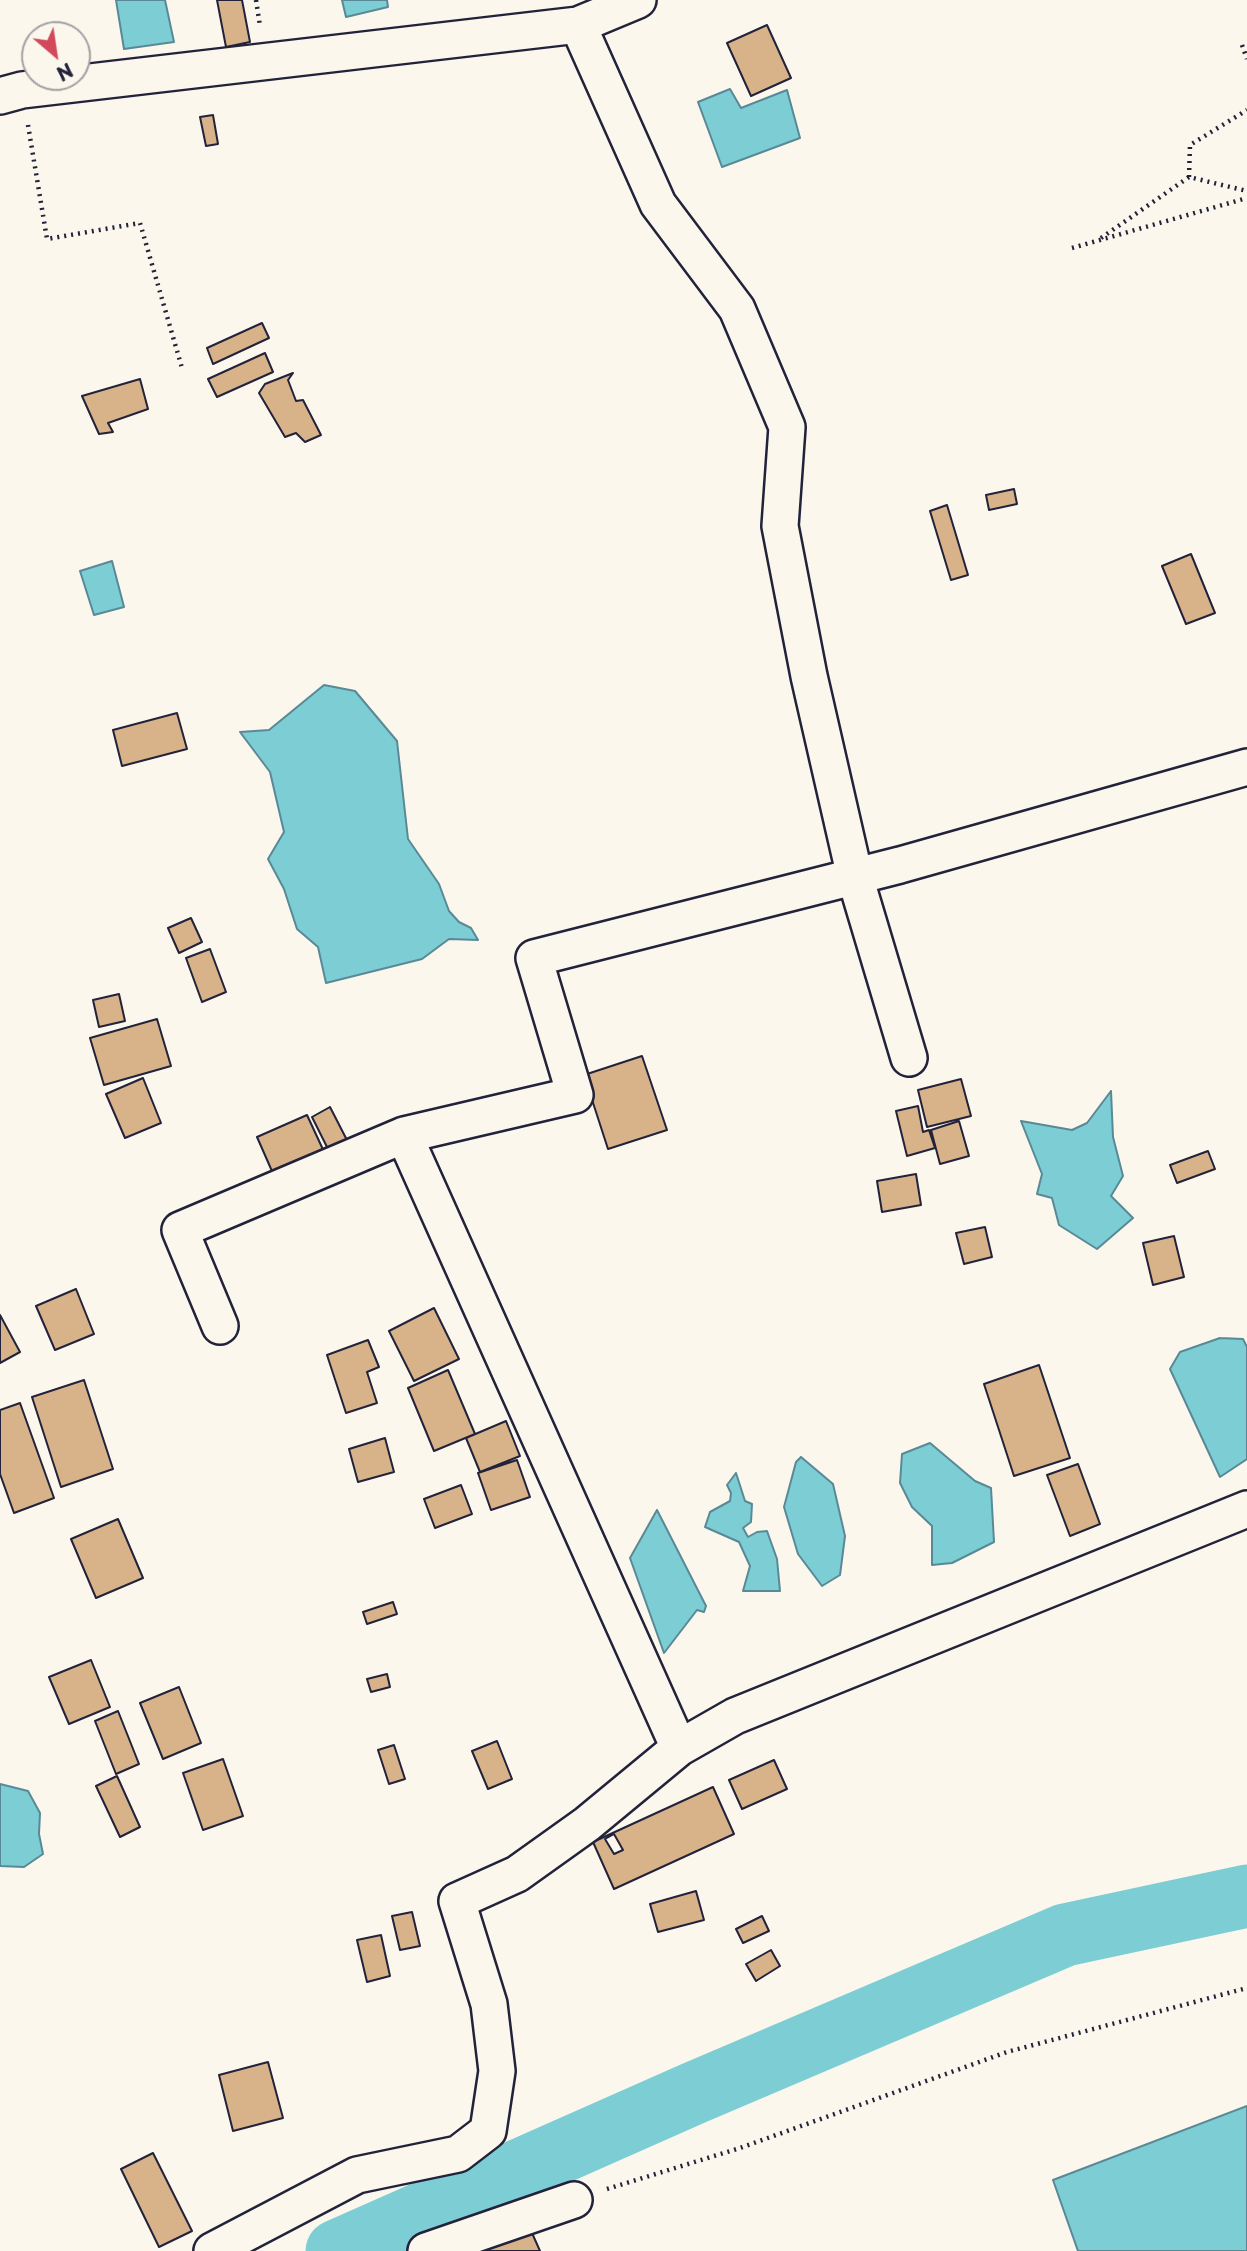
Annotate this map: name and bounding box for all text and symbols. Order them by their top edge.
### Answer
north arrow [21,21,91,91]
text: N [52,57,79,89]

